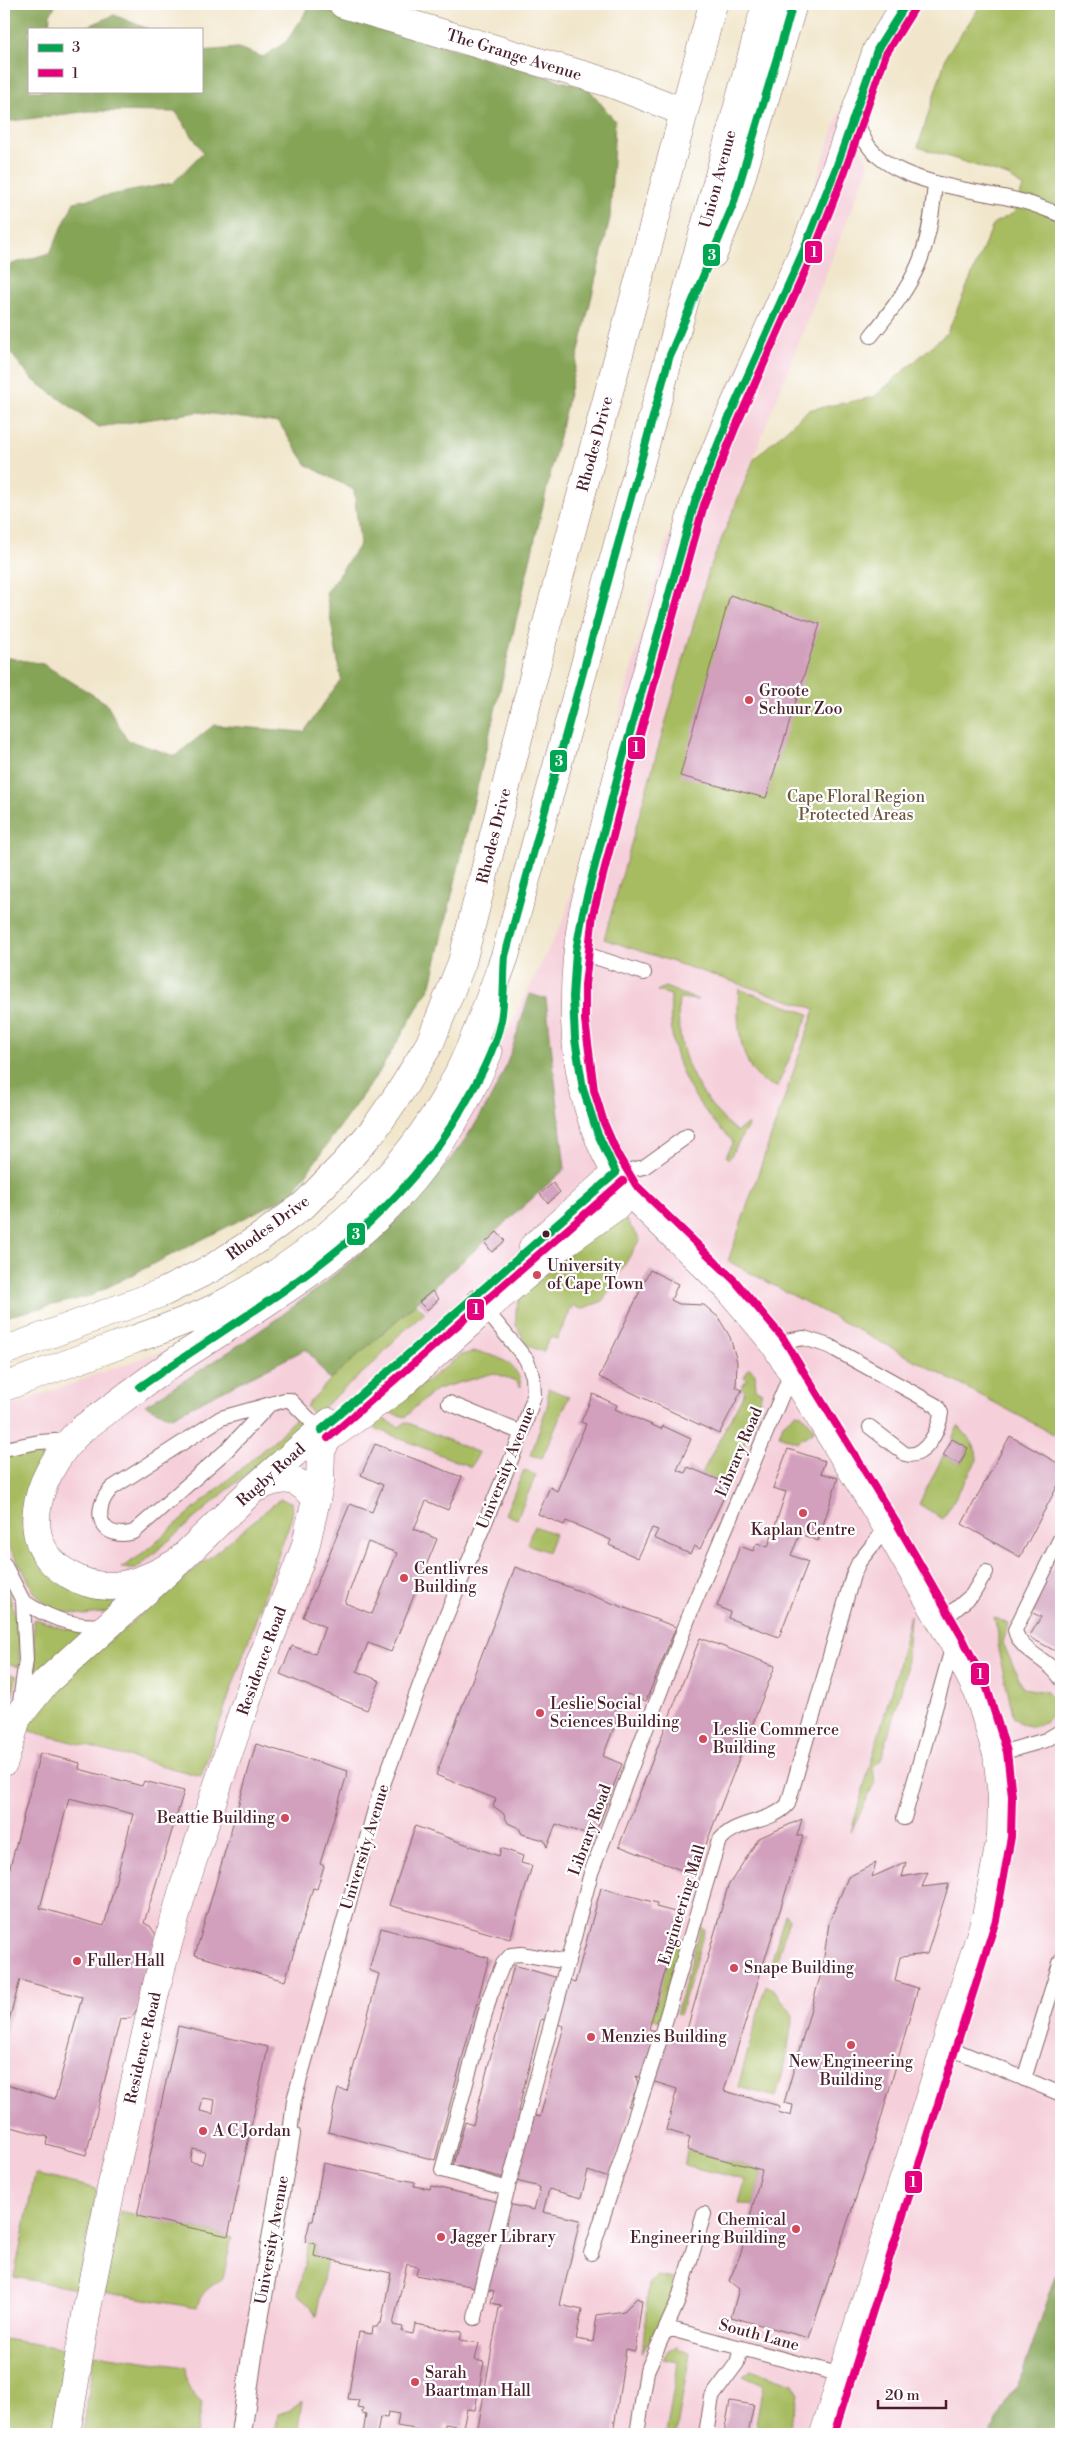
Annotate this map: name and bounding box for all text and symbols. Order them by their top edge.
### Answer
street label: The Grange Avenue [444,25,584,85]
legend [28,28,202,92]
text: 3 [72,38,80,57]
text: 1 [72,64,79,83]
street label: Union Avenue [695,128,741,230]
line badge: 1 [804,240,823,264]
line badge: 3 [702,243,721,267]
text: 1 [811,244,818,262]
text: 3 [708,247,716,265]
street label: Rhodes Drive [573,394,617,494]
place label: Groote Schuur Zoo [759,681,843,719]
marker: Groote Schuur Zoo [743,694,755,706]
line badge: 1 [627,736,646,760]
text: 1 [633,739,640,757]
line badge: 3 [549,749,568,773]
text: 3 [555,753,563,771]
street label: Rhodes Drive [472,786,516,886]
park label: Cape Floral Region Protected Areas [787,787,925,825]
street label: Rhodes Drive [223,1191,313,1265]
line badge: 3 [346,1222,366,1246]
text: 3 [352,1226,360,1244]
unlabelled marker [541,1229,551,1239]
place label: University of Cape Town [547,1256,644,1294]
marker: University of Cape Town [531,1269,543,1281]
line badge: 1 [466,1298,485,1321]
text: 1 [473,1301,480,1319]
street label: University Avenue [472,1404,540,1532]
street label: Library Road [711,1404,767,1500]
street label: Rugby Road [233,1439,309,1511]
marker: Kaplan Centre [797,1507,809,1519]
place label: Kaplan Centre [751,1520,855,1540]
place label: Centlivres Building [413,1559,488,1597]
marker: Centlivres Building [398,1572,410,1584]
street label: Residence Road [233,1604,291,1718]
line badge: 1 [970,1662,990,1686]
text: 1 [977,1666,984,1684]
place label: Leslie Social Sciences Building [550,1694,680,1732]
marker: Leslie Social Sciences Building [534,1707,546,1719]
place label: Leslie Commerce Building [712,1720,839,1758]
marker: Leslie Commerce Building [697,1733,709,1745]
street label: University Avenue [336,1782,394,1912]
street label: Library Road [564,1782,616,1878]
place label: Beattie Building [156,1808,276,1828]
marker: Beattie Building [279,1812,291,1824]
street label: Engineering Mall [654,1842,710,1968]
place label: Fuller Hall [87,1951,165,1971]
marker: Fuller Hall [71,1955,83,1967]
place label: Snape Building [744,1958,855,1978]
marker: Snape Building [728,1962,740,1974]
street label: Residence Road [120,1990,166,2106]
place label: Menzies Building [601,2027,727,2047]
marker: Menzies Building [585,2031,597,2043]
marker: New Engineering Building [845,2039,857,2051]
place label: New Engineering Building [789,2052,914,2090]
place label: A C Jordan [212,2121,291,2141]
marker: A C Jordan [197,2125,209,2137]
line badge: 1 [904,2170,923,2194]
street label: University Avenue [251,2174,293,2306]
text: 1 [910,2174,917,2192]
place label: Chemical Engineering Building [630,2210,787,2248]
marker: Chemical Engineering Building [790,2223,802,2235]
place label: Jagger Library [450,2227,556,2247]
marker: Jagger Library [435,2231,447,2243]
street label: South Lane [717,2315,801,2355]
place label: Sarah Baartman Hall [424,2363,531,2401]
marker: Sarah Baartman Hall [409,2376,421,2388]
scale bar [878,2378,945,2410]
text: 20 m [885,2386,920,2405]

